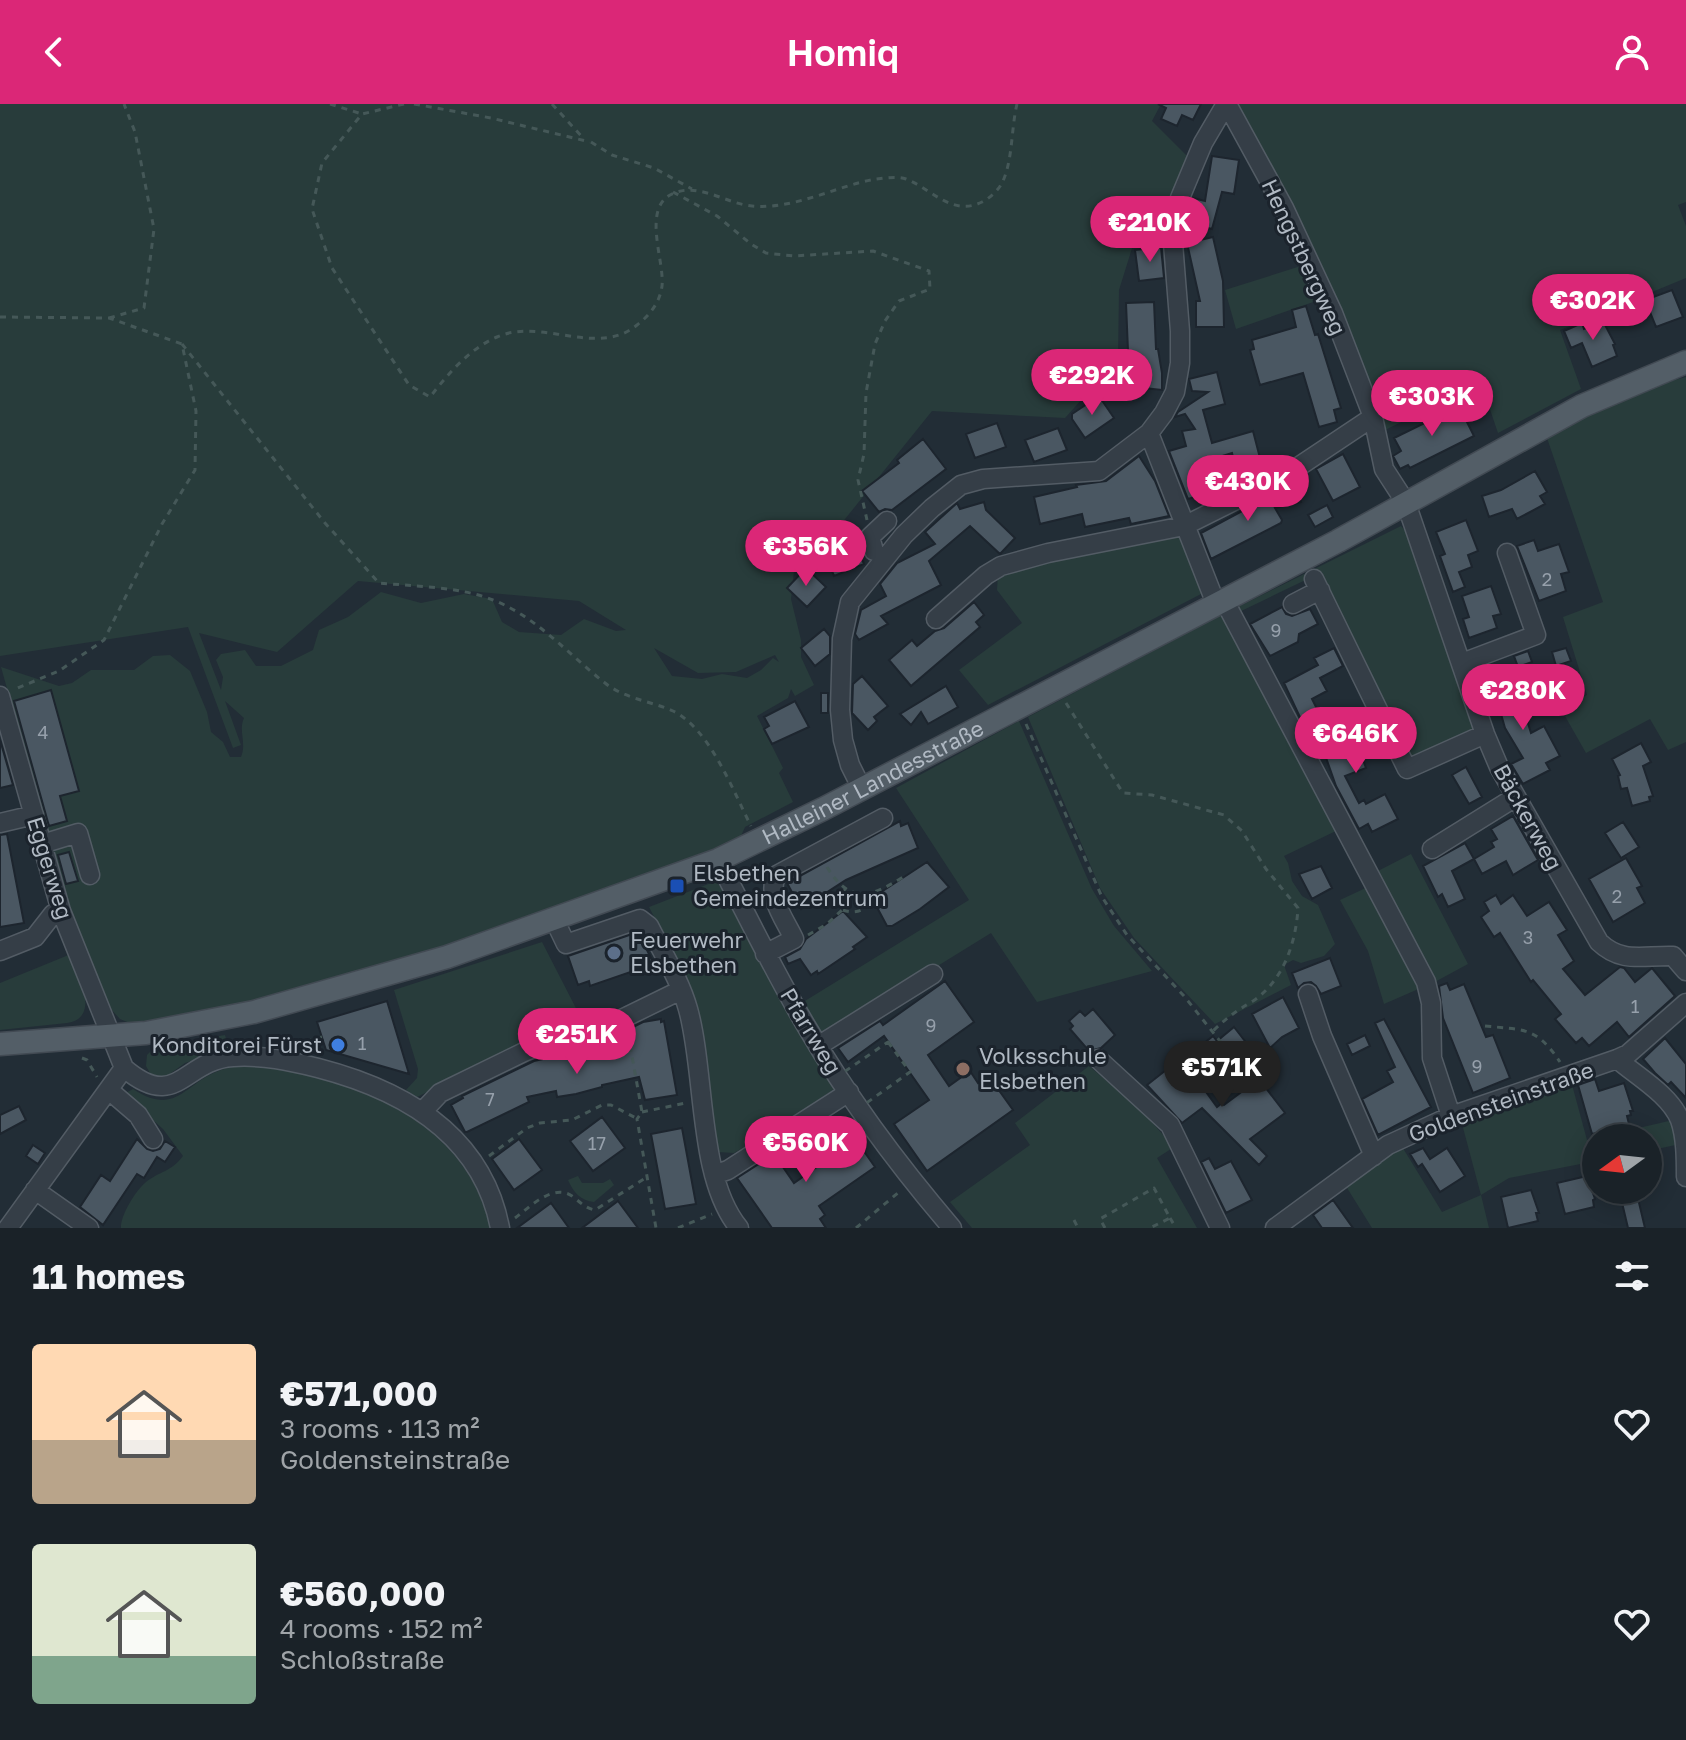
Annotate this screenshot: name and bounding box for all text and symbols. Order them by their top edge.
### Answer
icon: back [32,30,76,74]
icon: person [1610,30,1654,74]
text: Homiq [787,31,899,74]
street label: Hengstbergweg [1256,174,1352,339]
pin: €210K [1094,196,1206,264]
text: €210K [1108,206,1192,237]
pin: €302K [1537,274,1649,342]
text: €302K [1550,284,1636,315]
pin: €292K [1036,349,1148,417]
text: €292K [1049,359,1135,390]
pin: €303K [1376,370,1488,438]
text: €303K [1389,380,1475,411]
pin: €430K [1192,455,1304,523]
text: €430K [1205,465,1291,496]
pin: €356K [750,520,862,588]
text: €356K [763,530,849,561]
house number: 2 [1542,568,1552,590]
house number: 9 [1271,619,1281,641]
pin: €280K [1467,664,1579,732]
text: €280K [1480,674,1566,705]
pin: €646K [1300,707,1412,775]
street label: Halleiner Landesstraße [757,714,988,850]
text: €646K [1313,717,1399,748]
house number: 4 [38,721,49,743]
street label: Bäckerweg [1488,759,1569,874]
street label: Eggerweg [22,813,79,922]
place label: Elsbethen Gemeindezentrum [693,859,887,911]
marker: Elsbethen Gemeindezentrum [668,877,686,895]
house number: 2 [1612,885,1622,907]
place label: Feuerwehr Elsbethen [630,926,744,978]
house number: 3 [1523,926,1533,948]
marker: Feuerwehr Elsbethen [605,944,623,962]
street label: Pfarrweg [775,983,848,1079]
house number: 1 [1631,995,1640,1017]
pin: €251K [521,1008,633,1076]
house number: 9 [926,1014,936,1036]
text: €251K [536,1018,618,1049]
place label: Konditorei Fürst [151,1031,322,1058]
house number: 1 [358,1032,367,1054]
marker: Konditorei Fürst [329,1036,347,1054]
pin: €571K [1166,1041,1278,1109]
place label: Volksschule Elsbethen [979,1042,1107,1094]
text: €571K [1182,1051,1262,1082]
house number: 9 [1472,1055,1482,1077]
street label: Goldensteinstraße [1405,1056,1597,1148]
marker: Volksschule Elsbethen [954,1060,972,1078]
house number: 7 [485,1088,495,1110]
pin: €560K [750,1116,862,1184]
north arrow [1582,1124,1662,1204]
map controls [1582,1124,1662,1204]
text: €560K [763,1126,849,1157]
house number: 17 [588,1132,606,1154]
icon: filters [1610,1254,1654,1298]
text: 11 homes [32,1256,185,1296]
text: €571,000 [280,1373,438,1413]
icon: home [96,1376,192,1472]
icon: heart [1610,1402,1654,1446]
text: 3 rooms · 113 m² [280,1413,480,1444]
text: Goldensteinstraße [280,1444,510,1475]
text: €560,000 [280,1573,446,1613]
icon: home [96,1576,192,1672]
icon: heart [1610,1602,1654,1646]
text: 4 rooms · 152 m² [280,1613,483,1644]
text: Schloßstraße [280,1644,444,1675]

